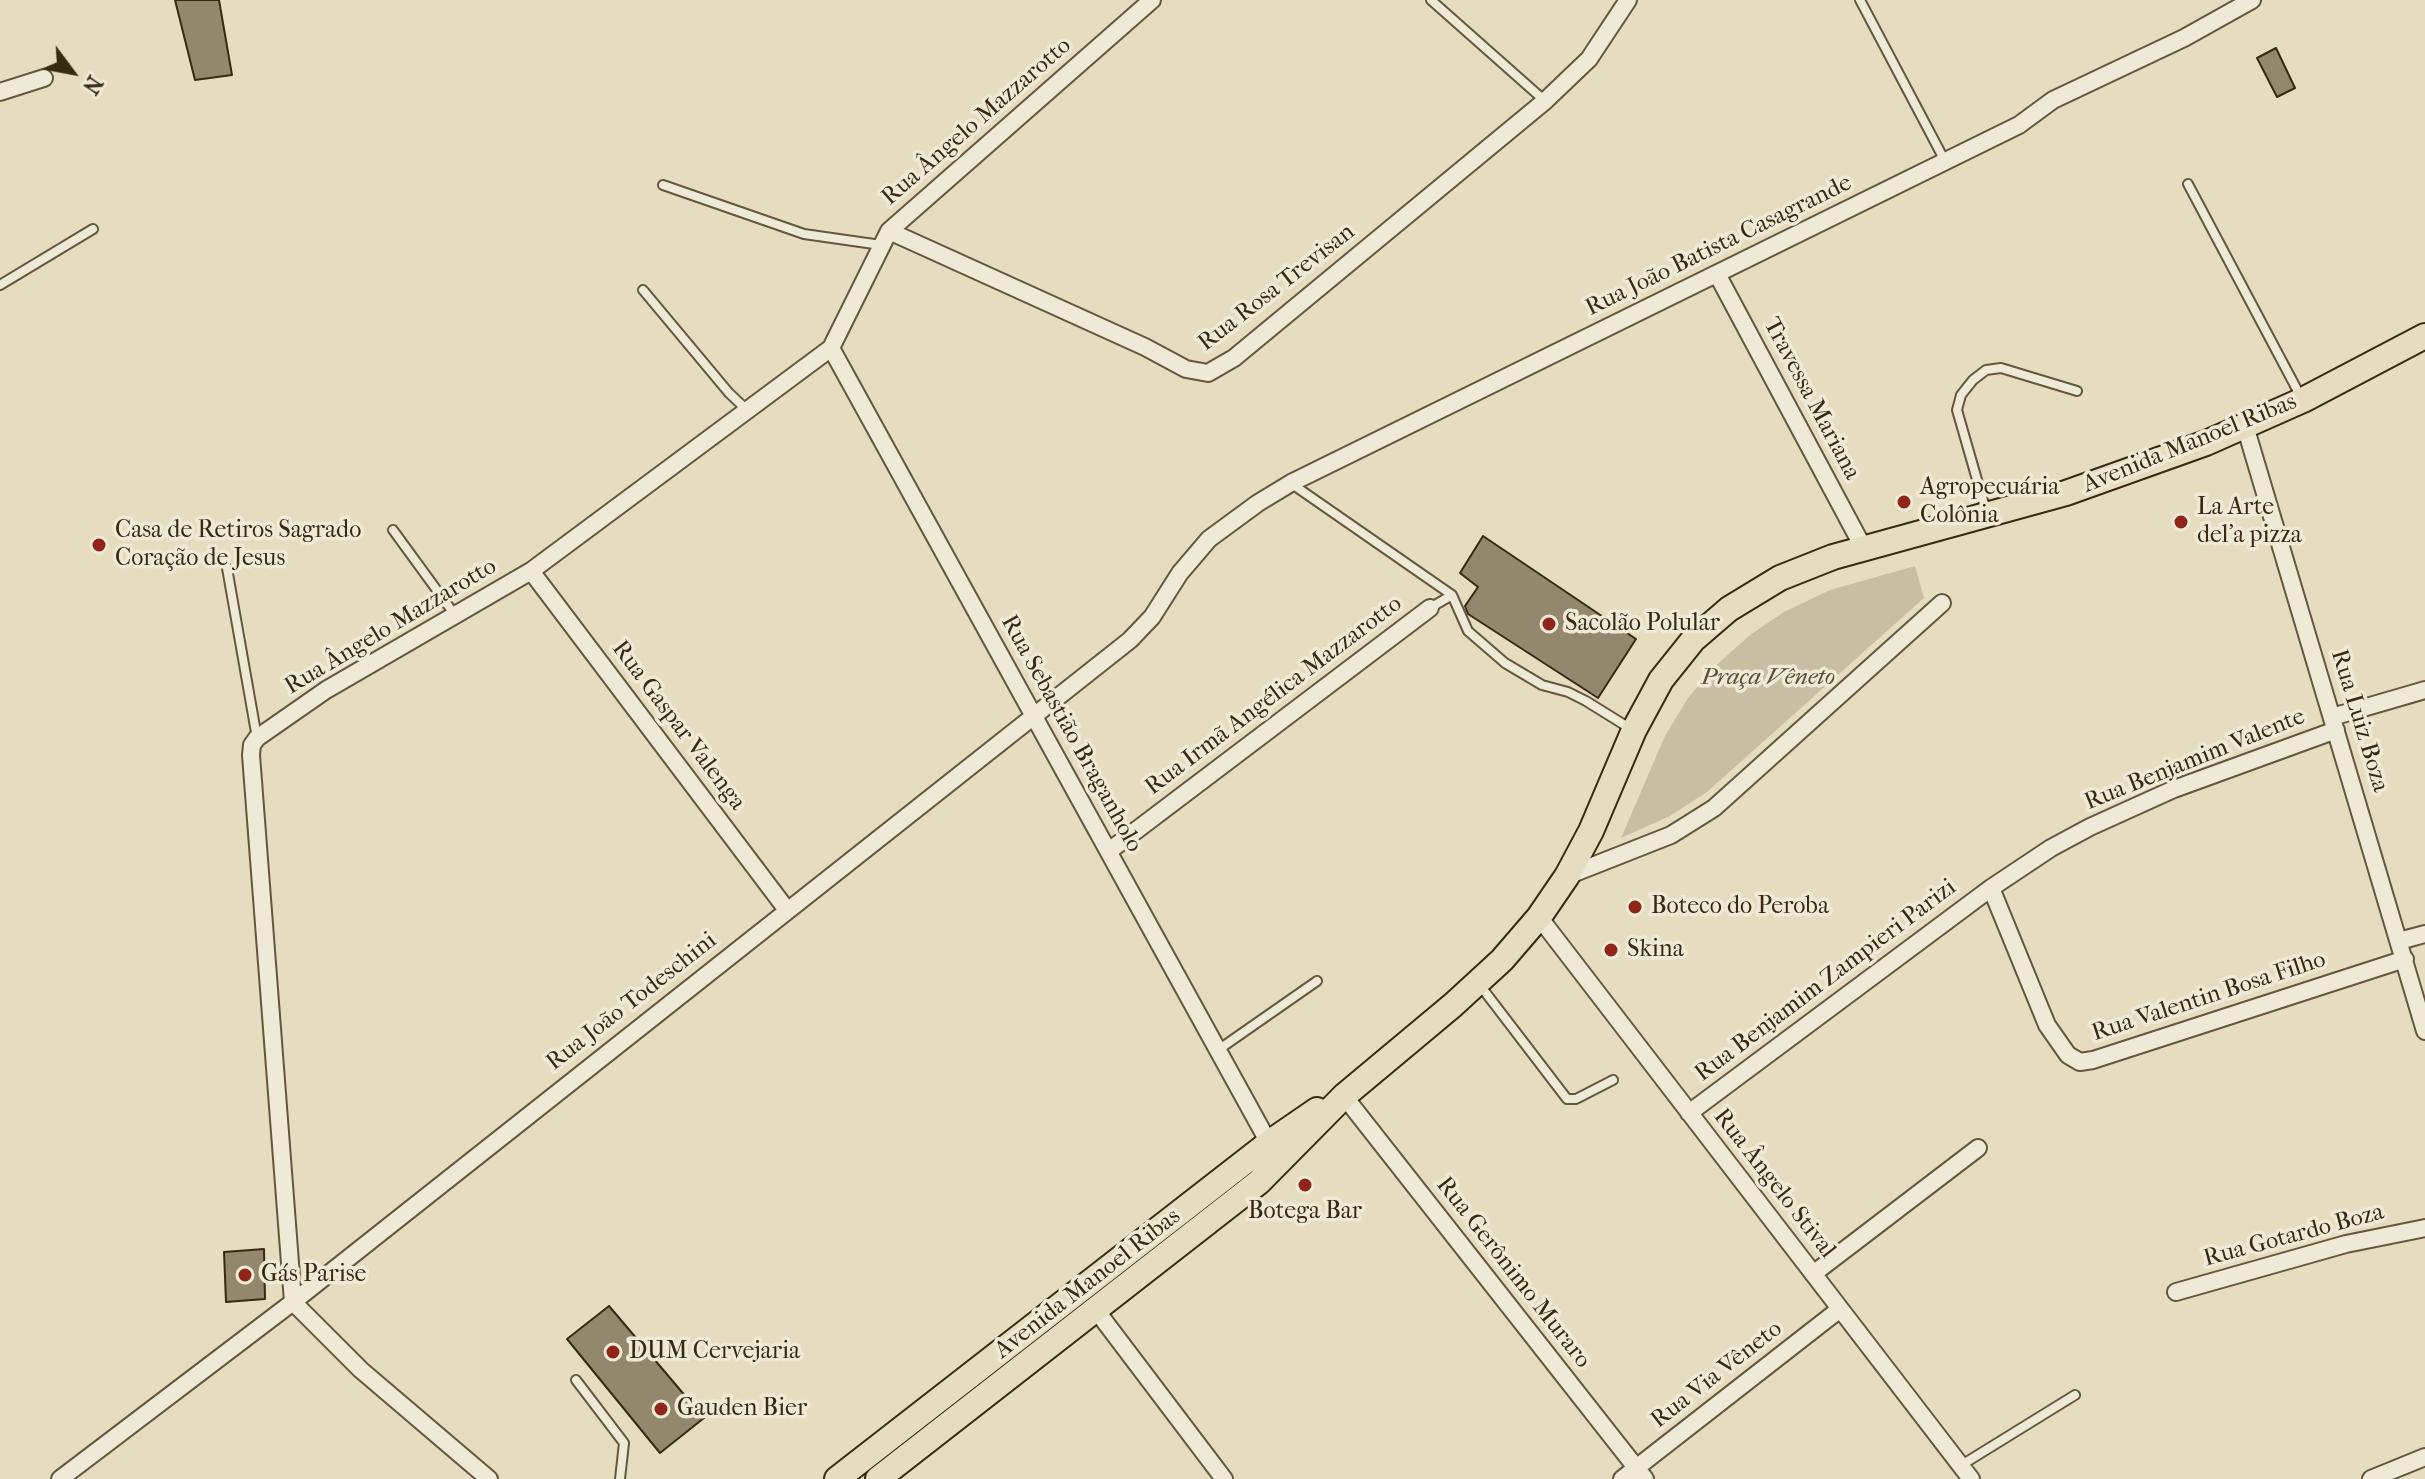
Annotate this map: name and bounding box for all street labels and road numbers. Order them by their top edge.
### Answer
street label: Rua Ângelo Mazzarotto [876,32,1078,212]
street label: Rua João Batista Casagrande [1581,169,1857,323]
street label: Rua Rosa Trevisan [1193,218,1361,358]
street label: Travessa Mariana [1756,313,1866,485]
street label: Avenida Manoel Ribas [2079,388,2301,500]
street label: Rua Ângelo Mazzarotto [280,552,502,702]
street label: Rua Irmã Angélica Mazzarotto [1140,590,1408,802]
street label: Rua Sebastião Braganholo [994,610,1148,858]
street label: Rua Gaspar Valenga [605,636,751,816]
street label: Rua Luiz Boza [2324,646,2394,796]
street label: Rua Benjamim Valente [2081,703,2309,817]
street label: Rua Benjamim Zampieri Parizi [1690,873,1962,1089]
street label: Rua João Todeschini [541,927,723,1077]
street label: Rua Valentin Bosa Filho [2089,946,2329,1048]
street label: Rua Ângelo Stival [1707,1103,1841,1265]
street label: Rua Gerônimo Muraro [1429,1172,1597,1374]
street label: Rua Gotardo Boza [2201,1198,2387,1274]
street label: Avenida Manoel Ribas [989,1202,1187,1366]
street label: Rua Via Vêneto [1646,1315,1788,1435]

